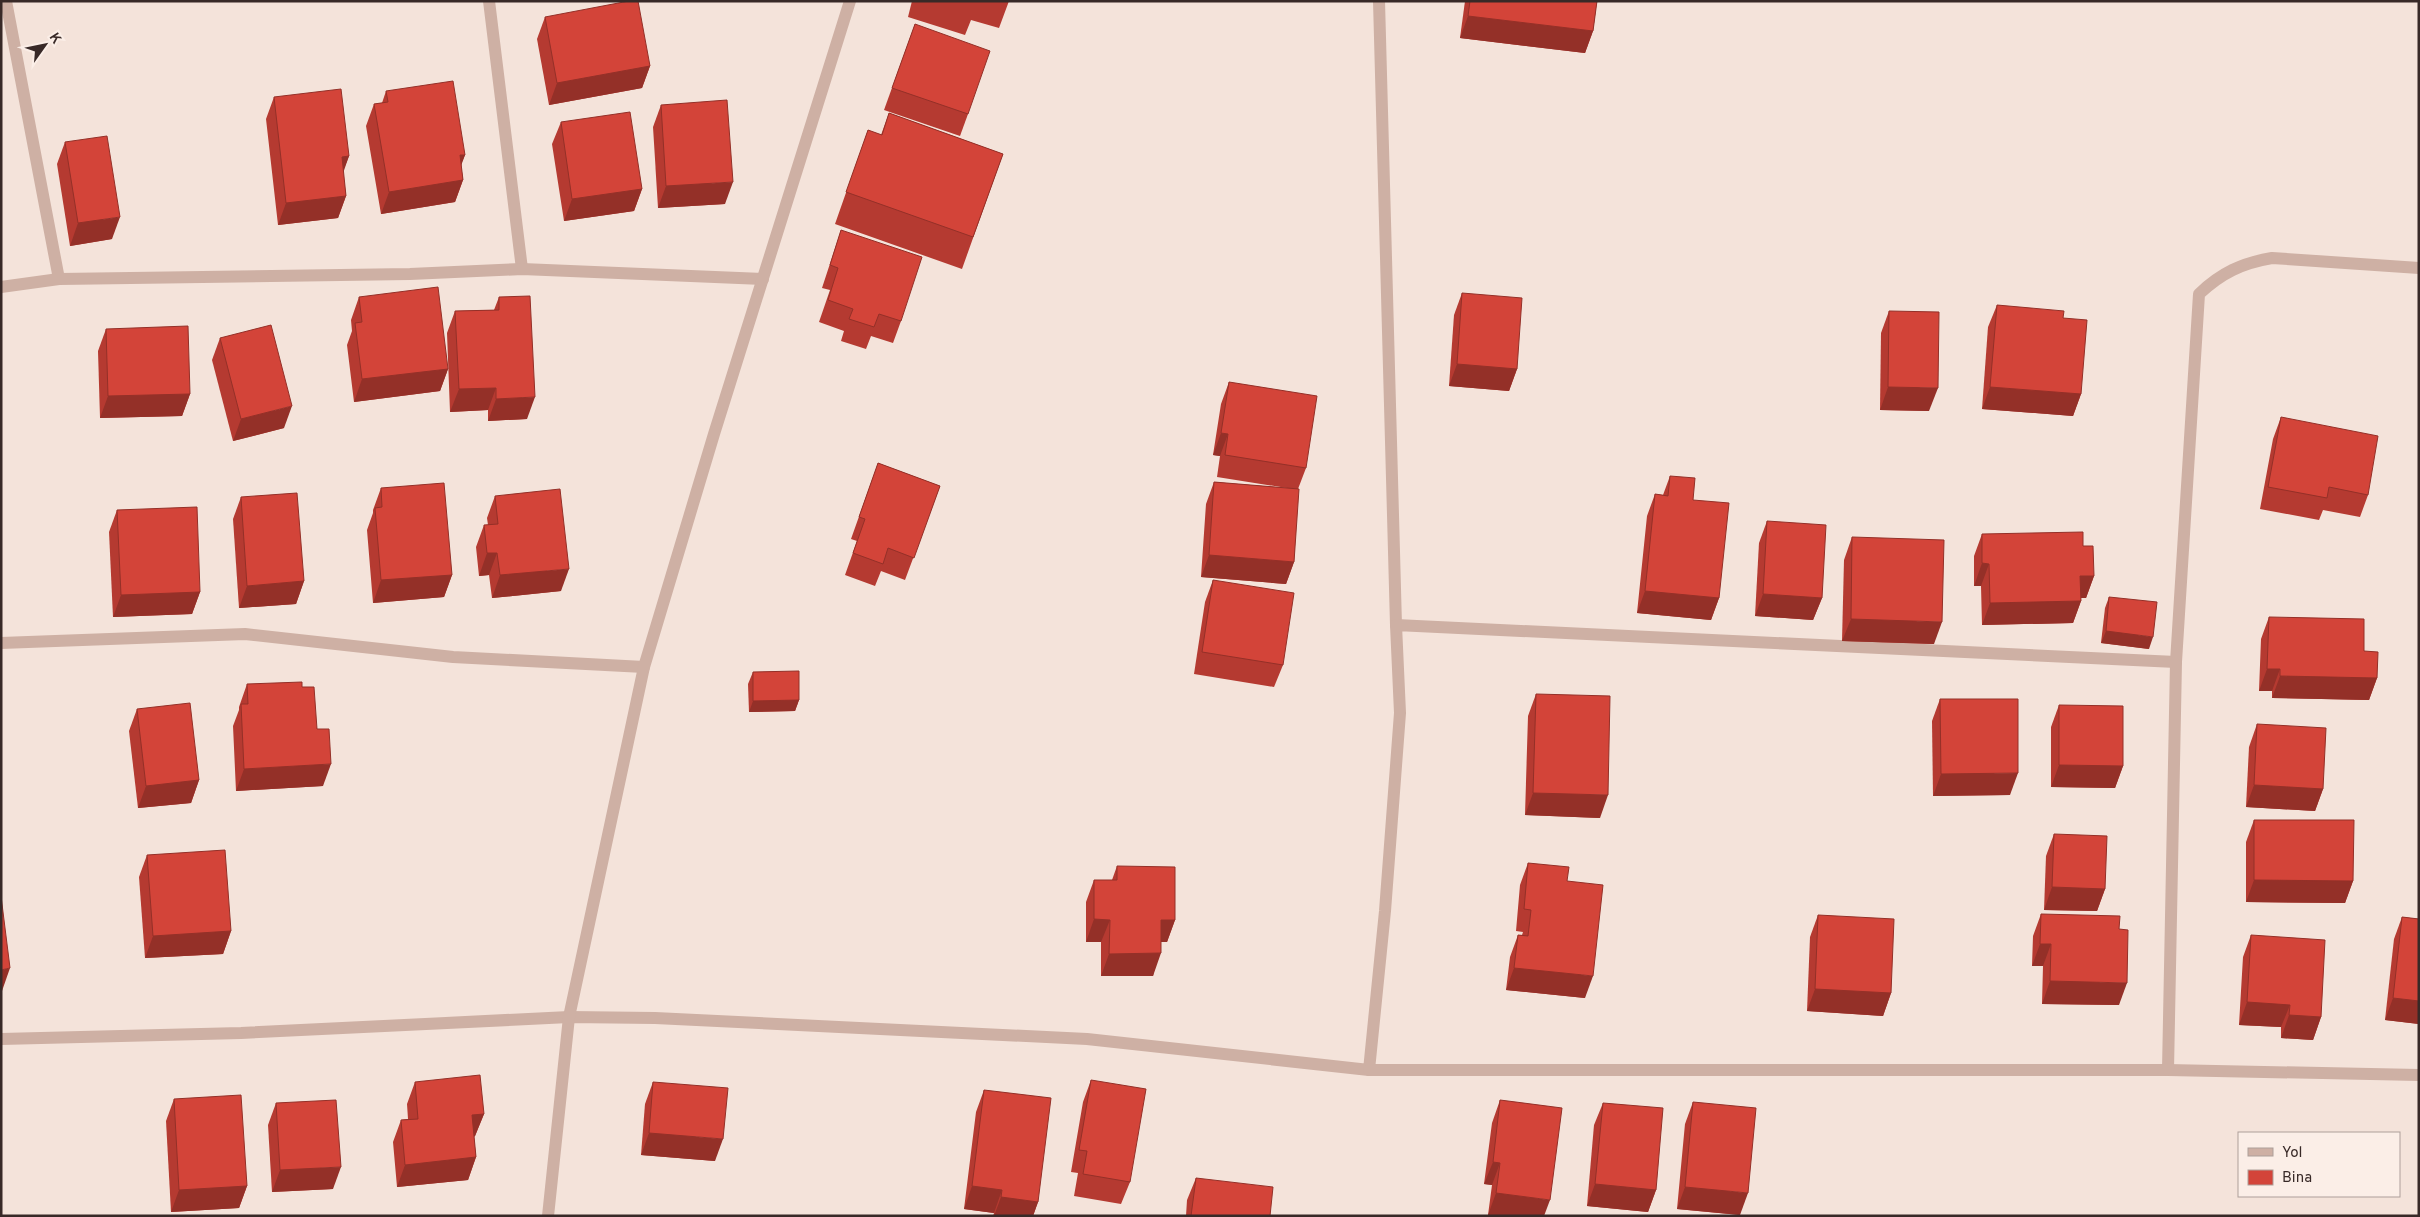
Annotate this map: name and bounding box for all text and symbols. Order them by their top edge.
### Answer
north arrow [20,20,70,70]
text: K [45,30,65,48]
legend [2238,1132,2400,1197]
text: Yol [2282,1144,2303,1163]
text: Bina [2282,1169,2312,1188]

